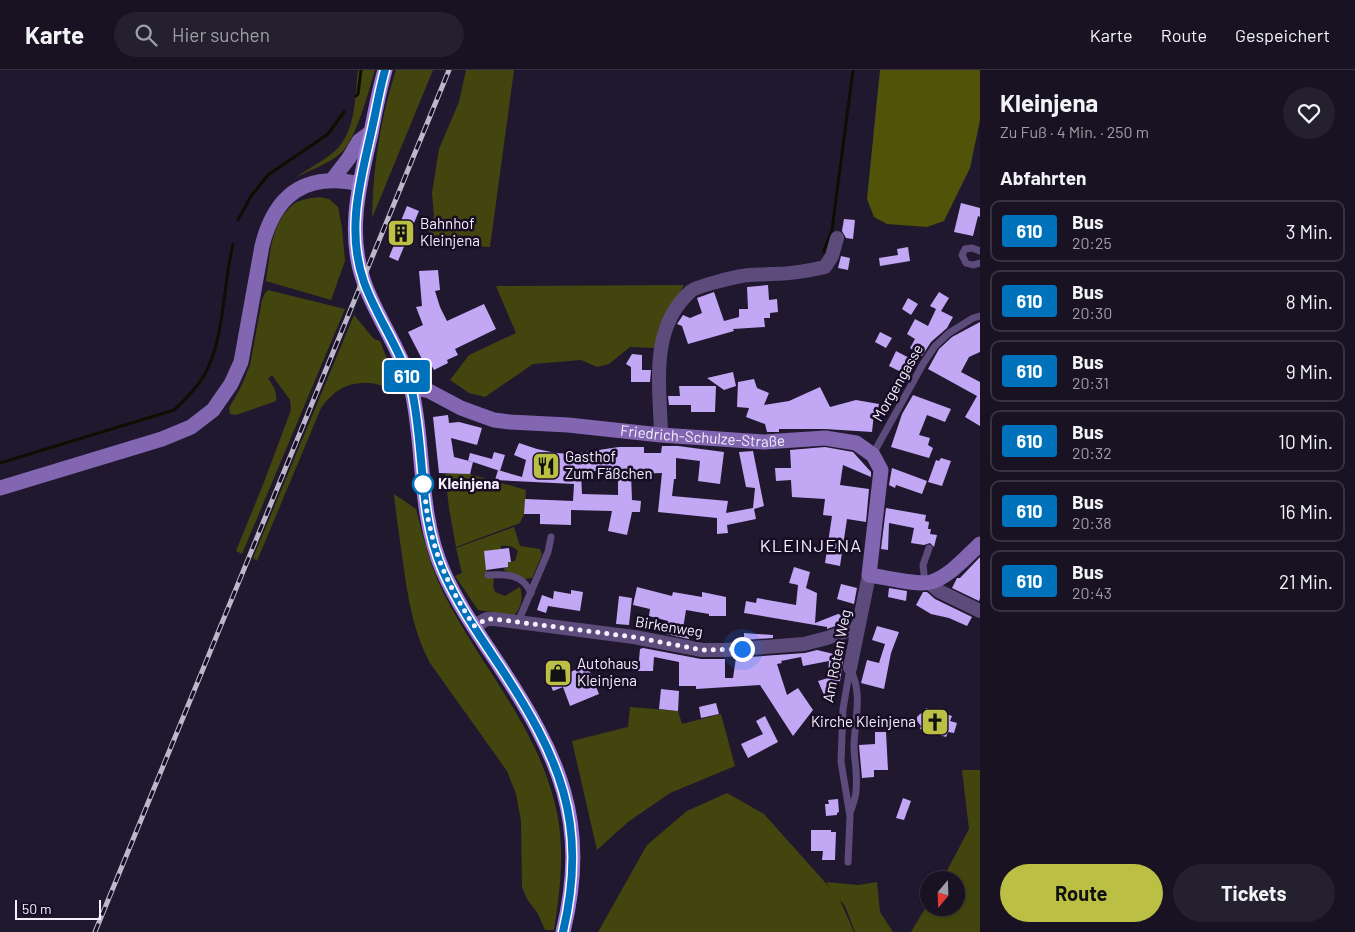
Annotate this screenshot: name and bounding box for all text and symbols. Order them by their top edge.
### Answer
search box [114,12,464,57]
text: Karte [25,20,84,49]
icon: search [132,21,160,49]
text: Hier suchen [172,23,270,46]
text: Karte [1090,24,1133,46]
text: Route [1161,24,1207,46]
text: Gespeichert [1235,24,1330,46]
button: heart [1283,87,1335,139]
text: Kleinjena [1000,88,1098,117]
text: Zu Fuß · 4 Min. · 250 m [1000,122,1149,141]
text: Abfahrten [1000,166,1086,189]
text: Bus [1072,210,1104,233]
place label: Bahnhof Kleinjena [420,214,480,249]
building icon: Bahnhof Kleinjena [386,218,416,248]
text: 610 [1016,220,1043,242]
text: 3 Min. [1286,220,1333,243]
text: 20:25 [1072,233,1112,252]
text: Bus [1072,280,1104,303]
text: 610 [1016,290,1043,312]
text: 8 Min. [1286,290,1333,313]
text: 20:30 [1072,303,1112,322]
street label: Morgengasse [868,341,926,424]
text: Bus [1072,350,1104,373]
line badge: 610 [378,360,436,392]
text: 610 [1016,360,1043,382]
text: 9 Min. [1286,360,1333,383]
text: 610 [394,365,420,387]
text: 20:31 [1072,373,1109,392]
text: Bus [1072,420,1104,443]
street label: Friedrich-Schulze-Straße [619,421,786,450]
text: 610 [1016,430,1043,452]
text: 10 Min. [1278,430,1333,453]
text: 20:32 [1072,443,1112,462]
place label: Gasthof Zum Fäßchen [565,447,653,482]
restaurant icon: Gasthof Zum Fäßchen [531,451,561,481]
marker: Kleinjena [412,473,434,495]
place label: Kleinjena [438,474,499,492]
text: Bus [1072,490,1104,513]
text: 610 [1016,500,1043,522]
text: 16 Min. [1279,500,1333,523]
text: 20:38 [1072,513,1112,532]
district label: KLEINJENA [760,534,862,556]
text: Bus [1072,560,1104,583]
text: 610 [1016,570,1043,592]
text: 21 Min. [1279,570,1333,593]
text: 20:43 [1072,583,1112,602]
street label: Am Roten Weg [818,608,854,704]
street label: Birkenweg [634,612,704,640]
your location [730,637,755,662]
place label: Autohaus Kleinjena [577,654,639,689]
shop icon: Autohaus Kleinjena [543,658,573,688]
church icon: Kirche Kleinjena [920,707,950,737]
place label: Kirche Kleinjena [811,712,916,730]
button: Route [1000,864,1163,922]
button: Tickets [1173,864,1335,922]
north arrow [920,871,965,916]
map controls [920,871,965,916]
scale bar [15,897,101,920]
text: 50 m [22,900,51,917]

